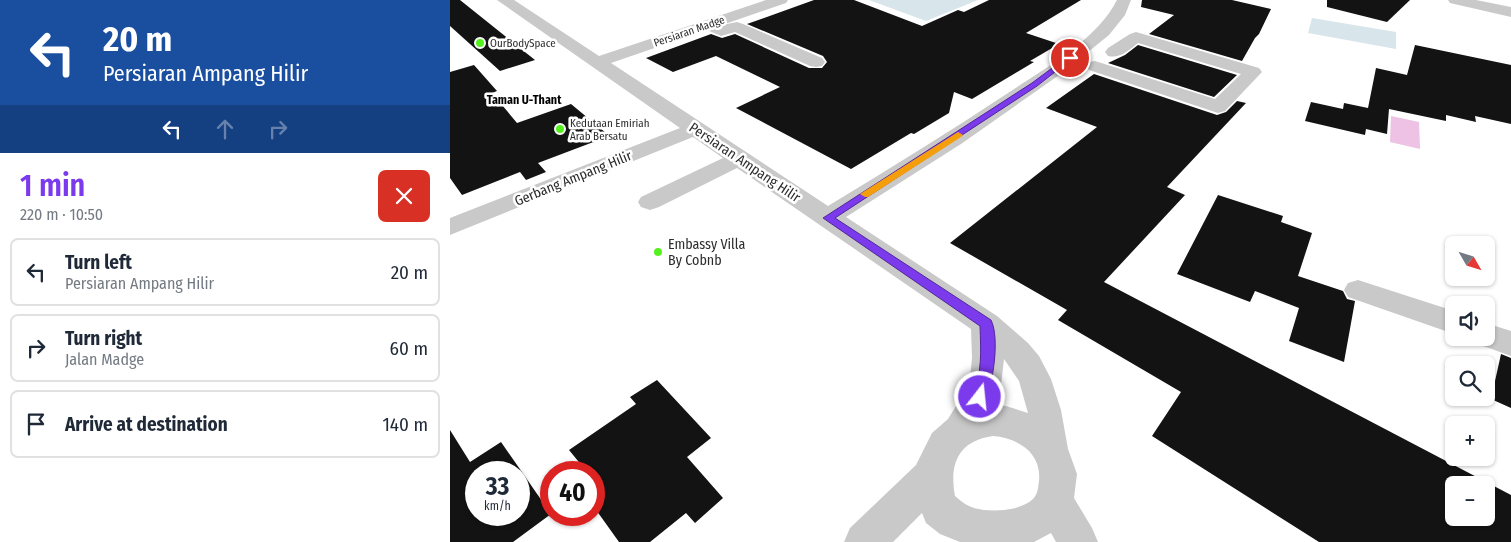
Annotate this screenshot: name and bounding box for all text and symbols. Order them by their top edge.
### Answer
street label: Persiaran Madge [652,13,726,50]
text: 20 m [103,18,172,60]
icon: left [20,20,85,85]
marker: OurBodySpace [474,37,486,49]
place label: OurBodySpace [490,37,556,50]
pin [1049,37,1091,79]
icon: arrive [1056,44,1084,72]
text: Persiaran Ampang Hilir [103,60,308,87]
district label: Taman U-Thant [487,93,562,107]
icon: left [158,115,186,143]
icon: ahead [211,115,239,143]
icon: right [264,115,292,143]
place label: Kedutaan Emiriah Arab Bersatu [570,117,649,143]
street label: Persiaran Ampang Hilir [686,119,804,206]
marker: Kedutaan Emiriah Arab Bersatu [554,123,566,135]
street label: Gerbang Ampang Hilir [512,147,634,210]
text: 1 min [20,168,85,204]
button: close [378,170,430,222]
text: 220 m · 10:50 [20,205,103,224]
place label: Embassy Villa By Cobnb [668,236,745,269]
north arrow [1445,236,1495,286]
map controls [1445,236,1495,526]
marker: Embassy Villa By Cobnb [652,246,664,258]
text: Turn left [65,251,132,274]
icon: left [22,258,50,286]
text: 20 m [391,261,428,284]
text: Persiaran Ampang Hilir [65,274,214,293]
button: sound [1445,296,1495,346]
text: Turn right [65,327,142,350]
icon: right [22,334,50,362]
text: 60 m [390,337,428,360]
text: Jalan Madge [65,350,144,369]
button: search [1445,356,1495,406]
position arrow [953,370,1005,422]
icon: arrive [22,410,50,438]
text: Arrive at destination [65,413,228,436]
text: 140 m [382,413,428,436]
button: + [1445,416,1495,466]
speed limit sign: 40 [540,461,605,526]
text: 33 [486,472,509,502]
button: − [1445,476,1495,526]
text: km/h [484,499,511,513]

